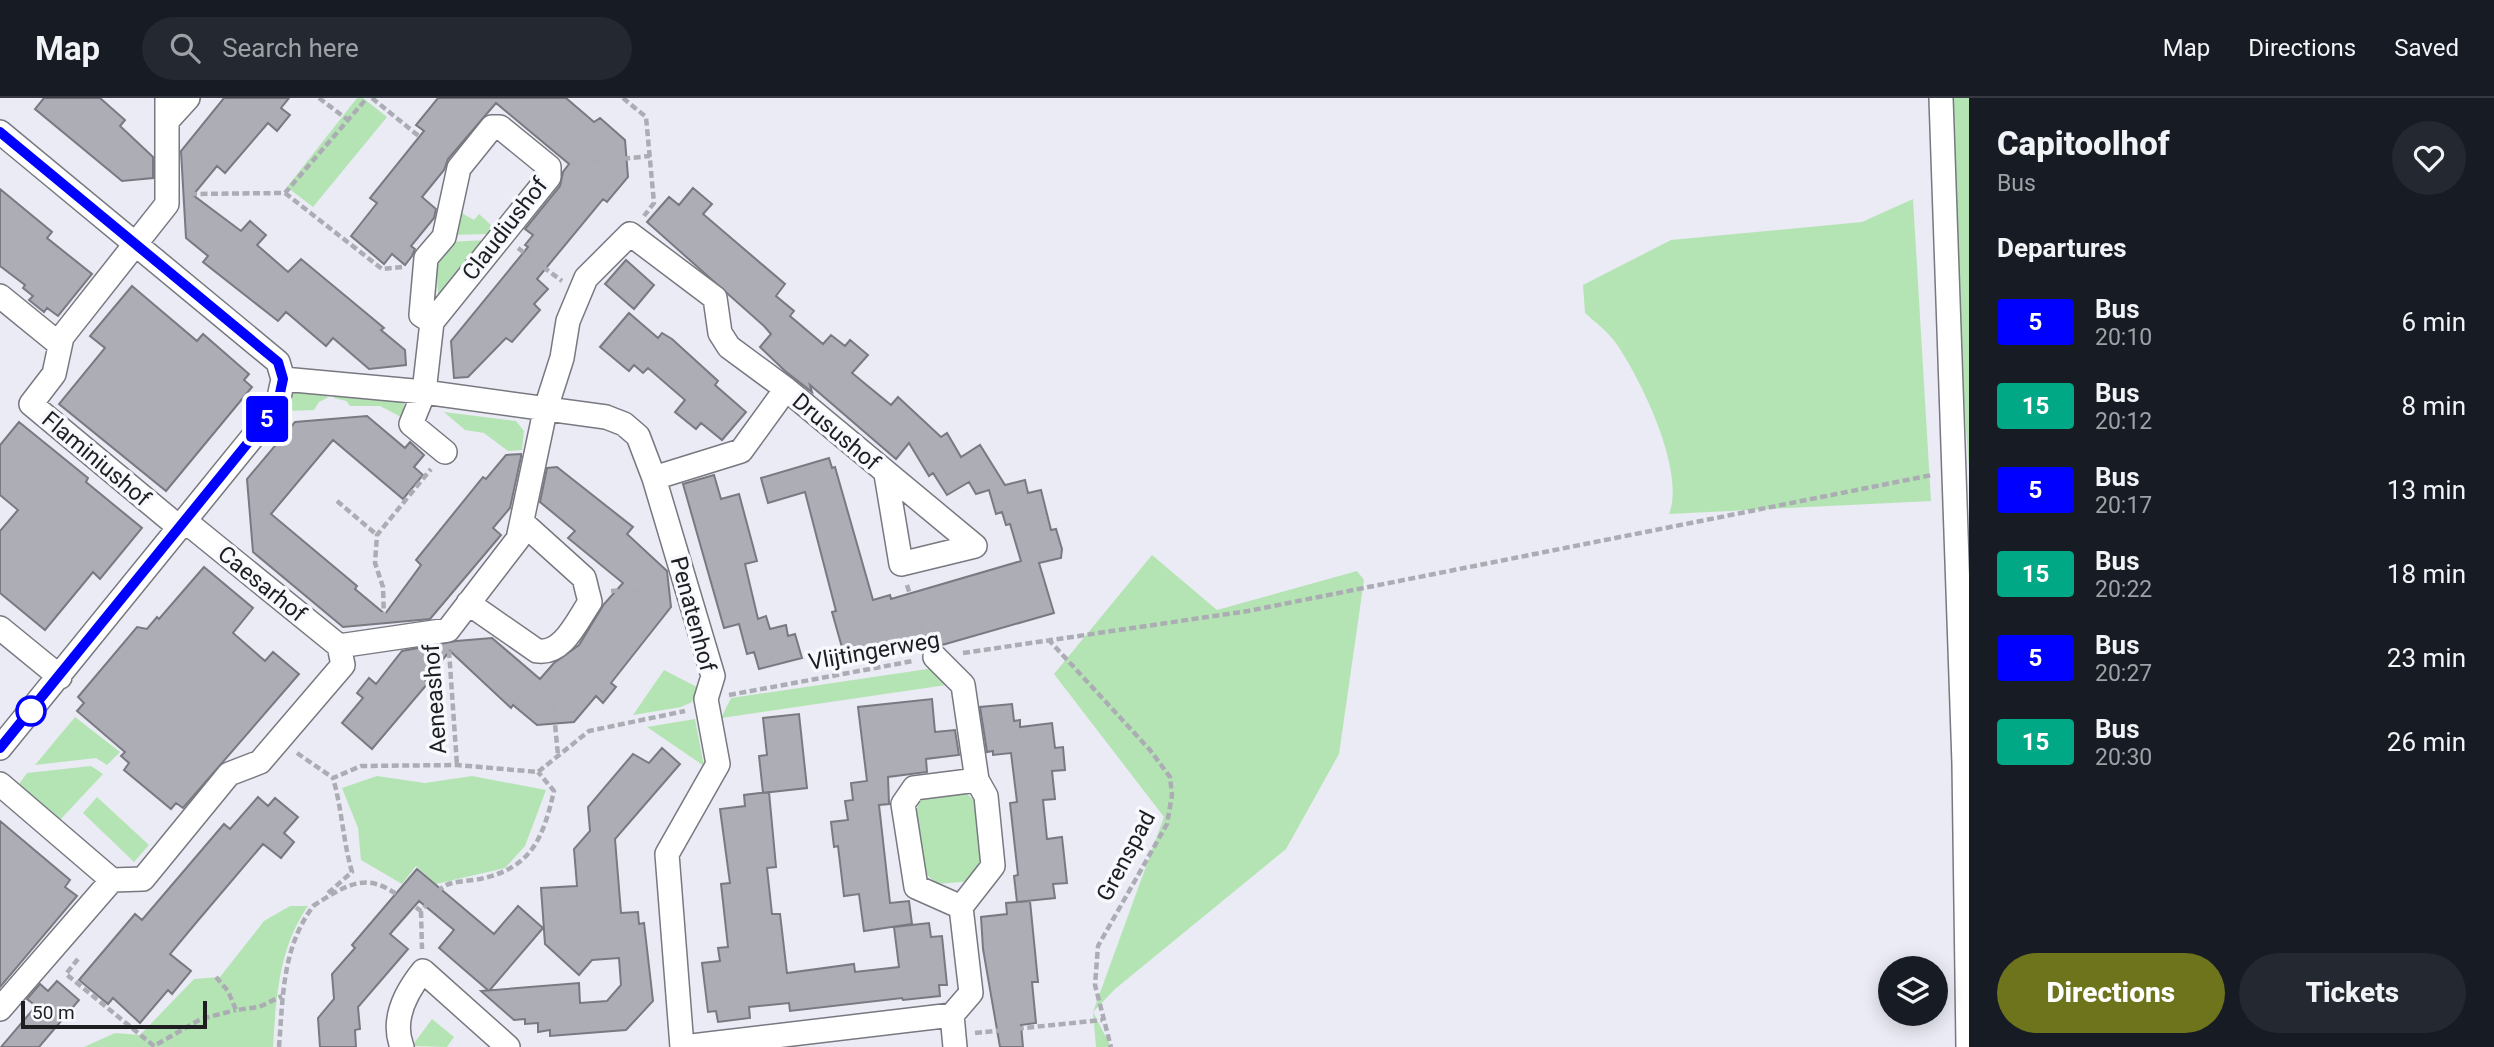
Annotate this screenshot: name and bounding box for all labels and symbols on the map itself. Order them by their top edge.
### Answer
street label: Claudiushof [457,172,554,286]
street label: Drusushof [787,388,886,477]
line badge: 5 [244,396,290,442]
street label: Flaminiushof [36,406,156,513]
street label: Caesarhof [212,540,312,628]
street label: Penatenhof [665,554,722,675]
street label: Vlijtingerweg [806,626,942,676]
street label: Aeneashof [418,642,452,755]
unlabelled marker [16,696,46,726]
street label: Grenspad [1091,806,1161,906]
scale bar [21,998,206,1030]

